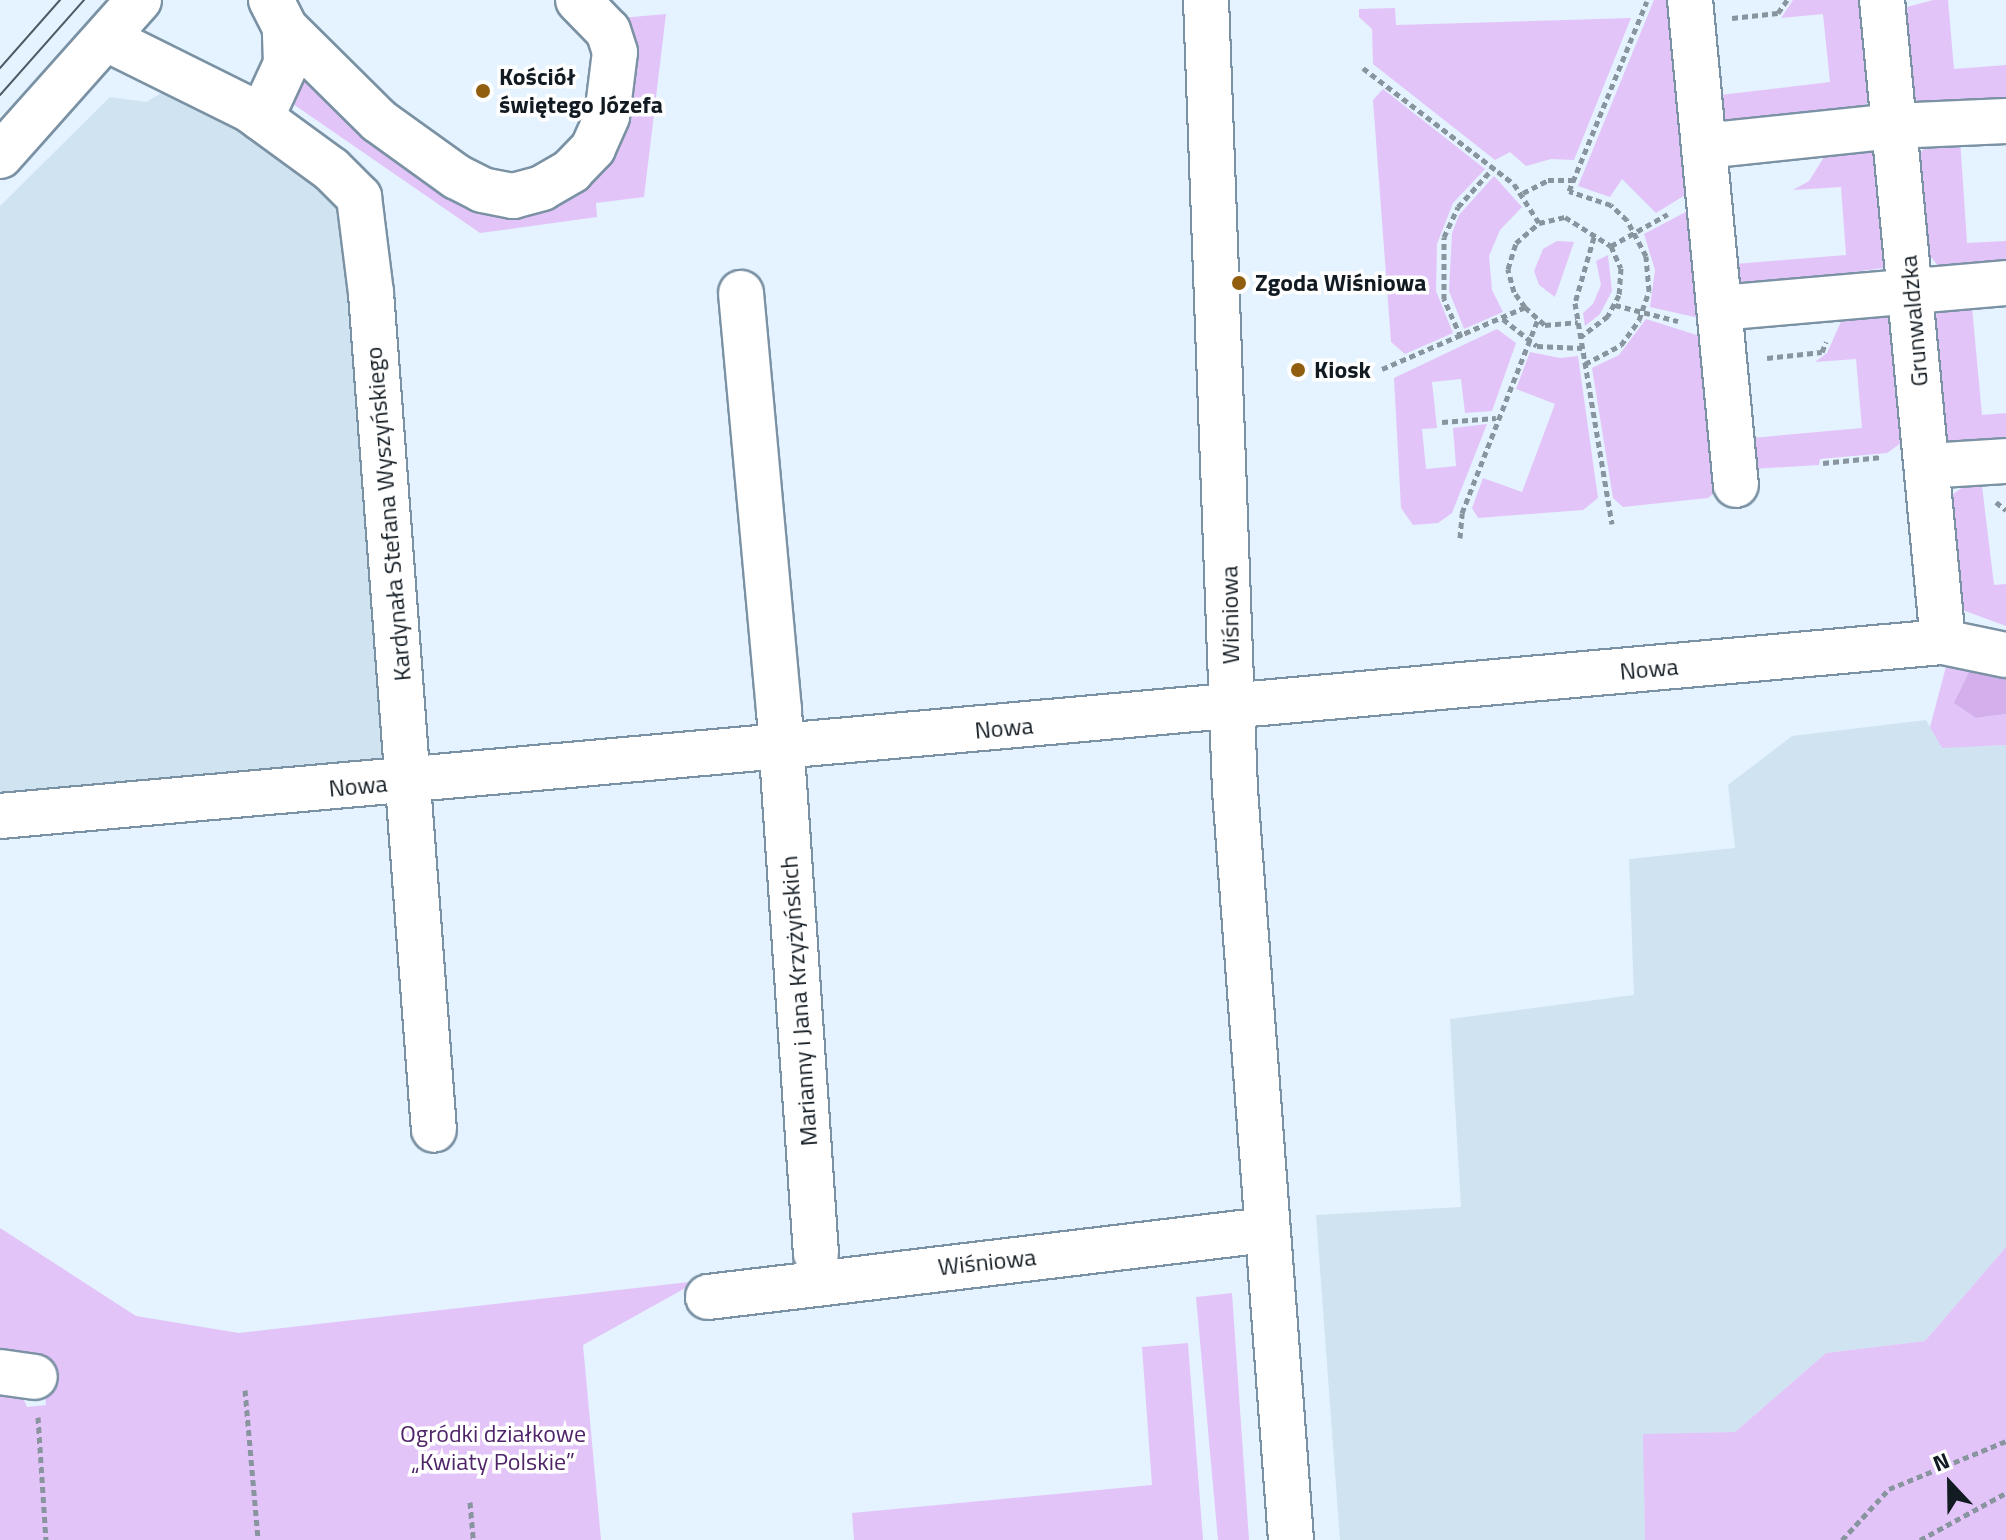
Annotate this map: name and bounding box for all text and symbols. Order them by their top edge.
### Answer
place label: Kościół świętego Józefa [499,63,663,119]
marker: Kościół świętego Józefa [474,82,492,100]
street label: Grunwaldzka [1894,254,1934,388]
place label: Zgoda Wiśniowa [1255,269,1427,297]
marker: Zgoda Wiśniowa [1230,274,1248,292]
street label: Kardynała Stefana Wyszyńskiego [359,346,417,682]
place label: Kiosk [1314,356,1371,384]
marker: Kiosk [1289,361,1307,379]
street label: Wiśniowa [1215,565,1245,665]
street label: Nowa [1618,652,1680,686]
street label: Nowa [973,711,1035,745]
street label: Nowa [327,769,389,803]
street label: Marianny i Jana Krzyżyńskich [774,855,824,1147]
street label: Wiśniowa [936,1243,1038,1281]
park label: Ogródki działkowe „Kwiaty Polskie” [400,1420,586,1476]
text: N [1928,1443,1954,1480]
north arrow [1910,1444,1990,1524]

